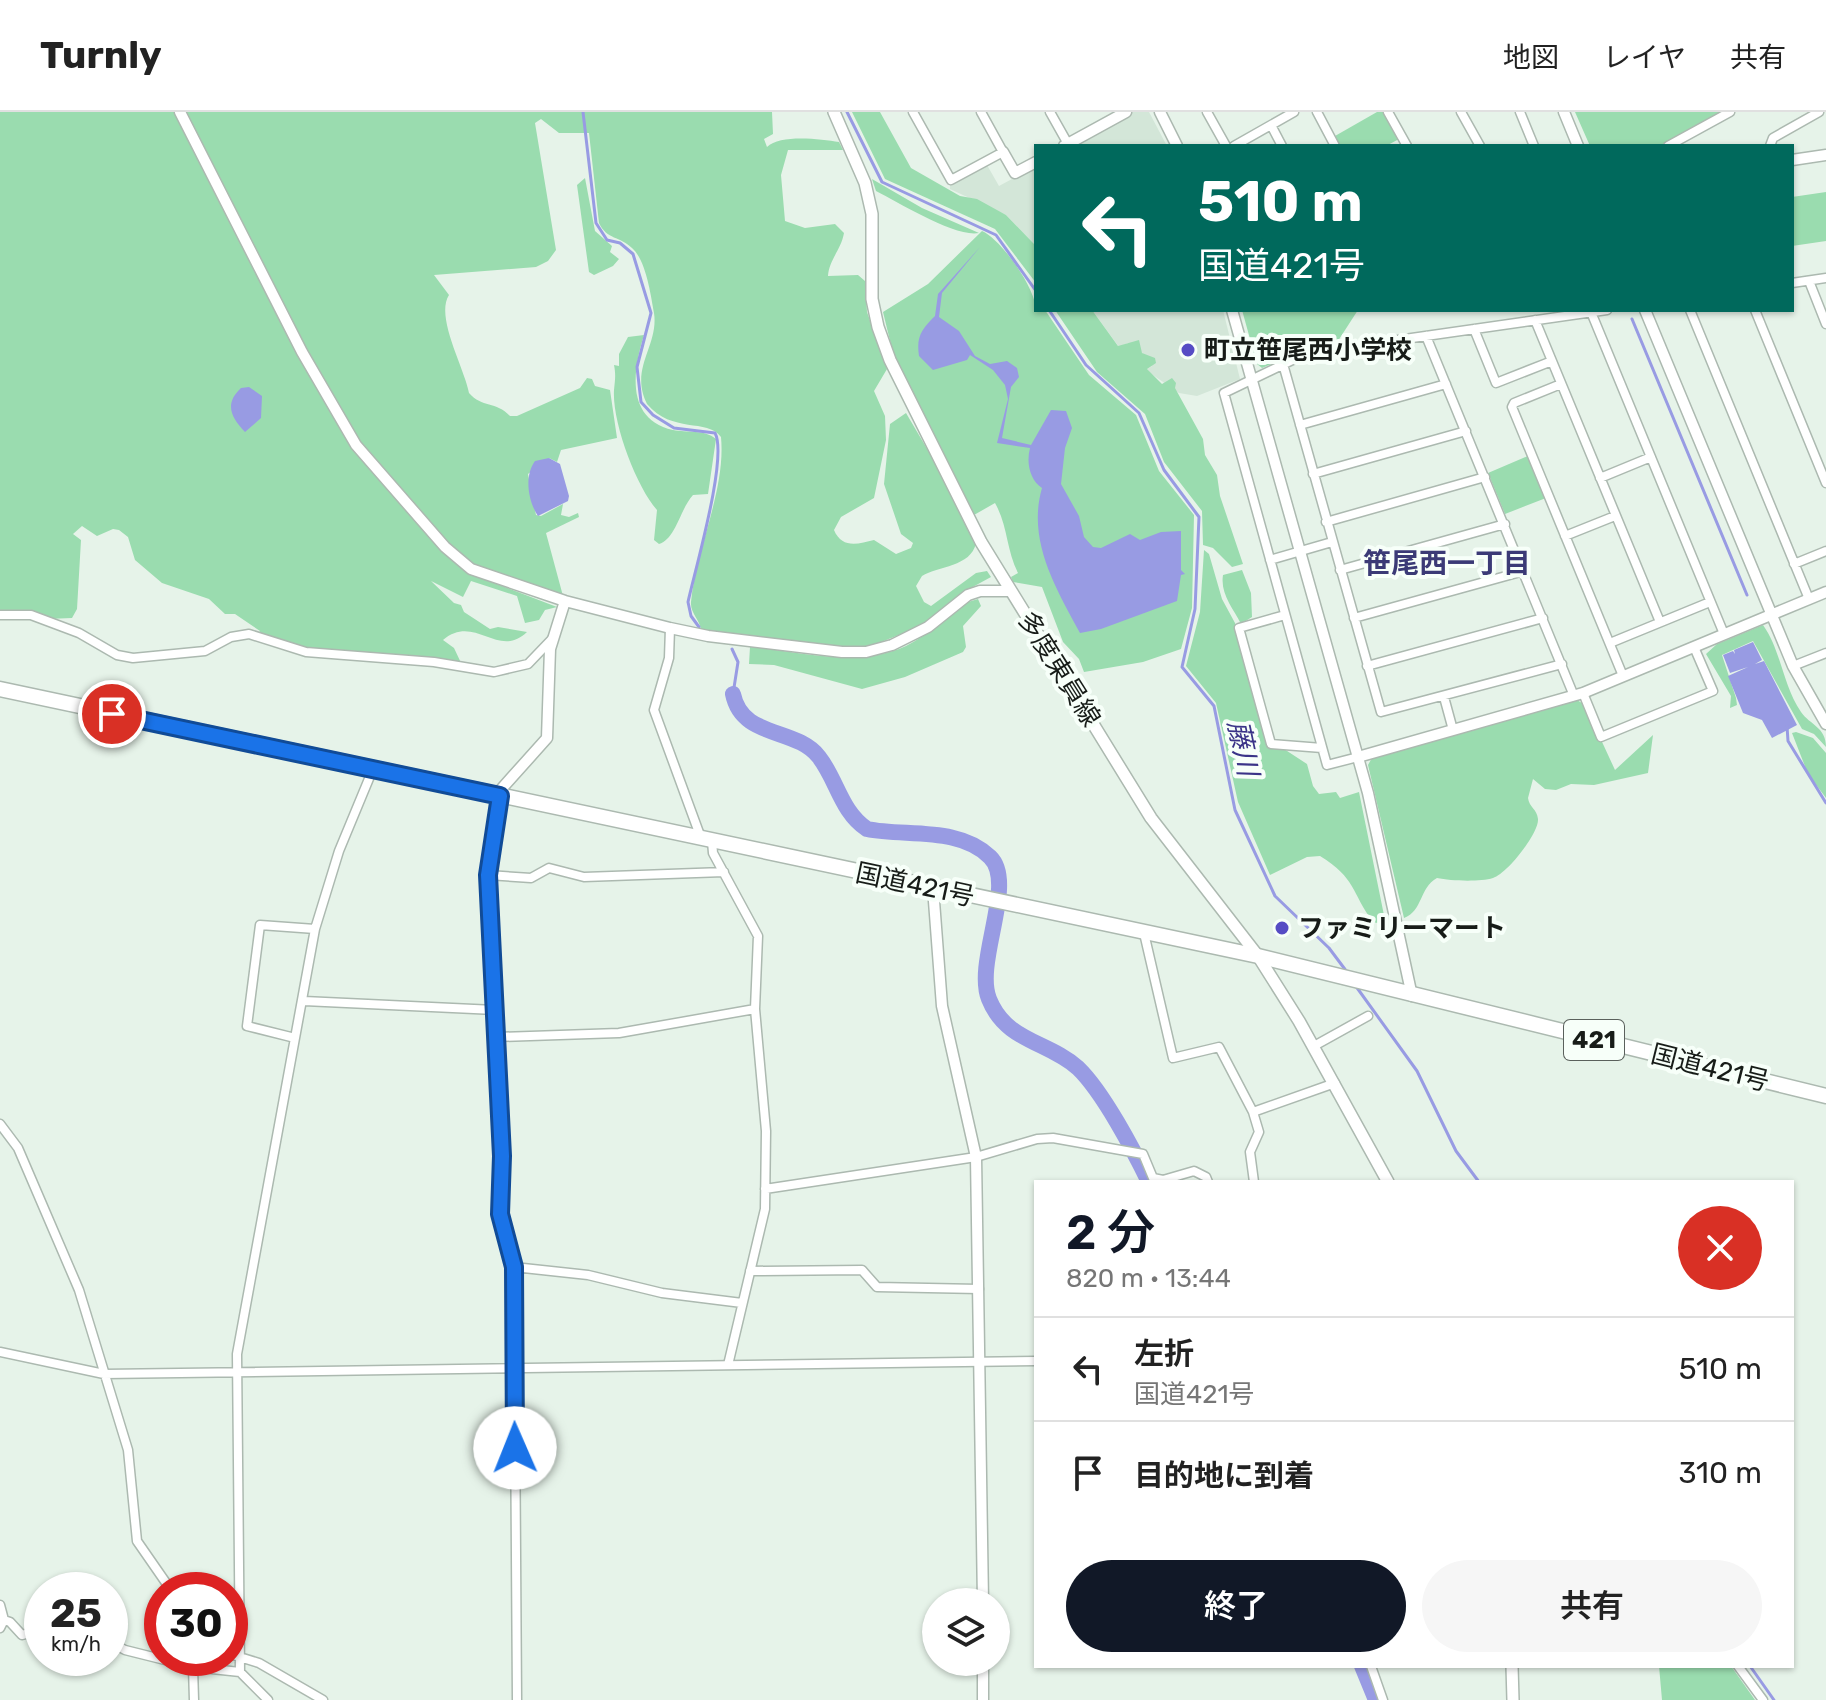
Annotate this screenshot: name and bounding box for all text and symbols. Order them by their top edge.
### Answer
text: Turnly [40,32,162,78]
text: 地図 [1503,41,1559,74]
text: レイヤ [1603,41,1686,74]
text: 共有 [1730,41,1786,74]
text: 510 m [1198,169,1363,235]
icon: left [1066,176,1170,280]
text: 国道421号 [1198,244,1365,287]
place label: 町立笹尾西小学校 [1204,335,1412,366]
marker: 町立笹尾西小学校 [1179,341,1197,359]
district label: 笹尾西一丁目 [1363,547,1531,580]
street label: 多度東員線 [1011,606,1107,732]
pin [78,680,146,748]
icon: arrive [90,692,134,736]
water label: 藤川 [1221,717,1266,782]
street label: 国道421号 [853,857,977,913]
place label: ファミリーマート [1298,913,1506,944]
marker: ファミリーマート [1273,919,1291,937]
road number: 421 [1564,1020,1624,1060]
street label: 国道421号 [1648,1038,1772,1098]
text: 2 分 [1066,1204,1155,1261]
button: close [1678,1206,1762,1290]
text: 820 m · 13:44 [1066,1263,1231,1294]
text: 左折 [1134,1336,1194,1372]
icon: left [1066,1347,1110,1391]
text: 510 m [1679,1351,1762,1387]
text: 国道421号 [1134,1379,1255,1410]
position arrow [473,1406,557,1490]
icon: arrive [1066,1451,1110,1495]
text: 310 m [1679,1455,1762,1491]
text: 目的地に到着 [1134,1458,1314,1494]
button: 終了 [1066,1560,1406,1652]
button: 共有 [1422,1560,1762,1652]
speed limit sign: 30 [144,1572,248,1676]
map controls [922,1588,1010,1676]
button: layers [922,1588,1010,1676]
text: 25 [50,1590,102,1637]
text: km/h [51,1632,101,1656]

